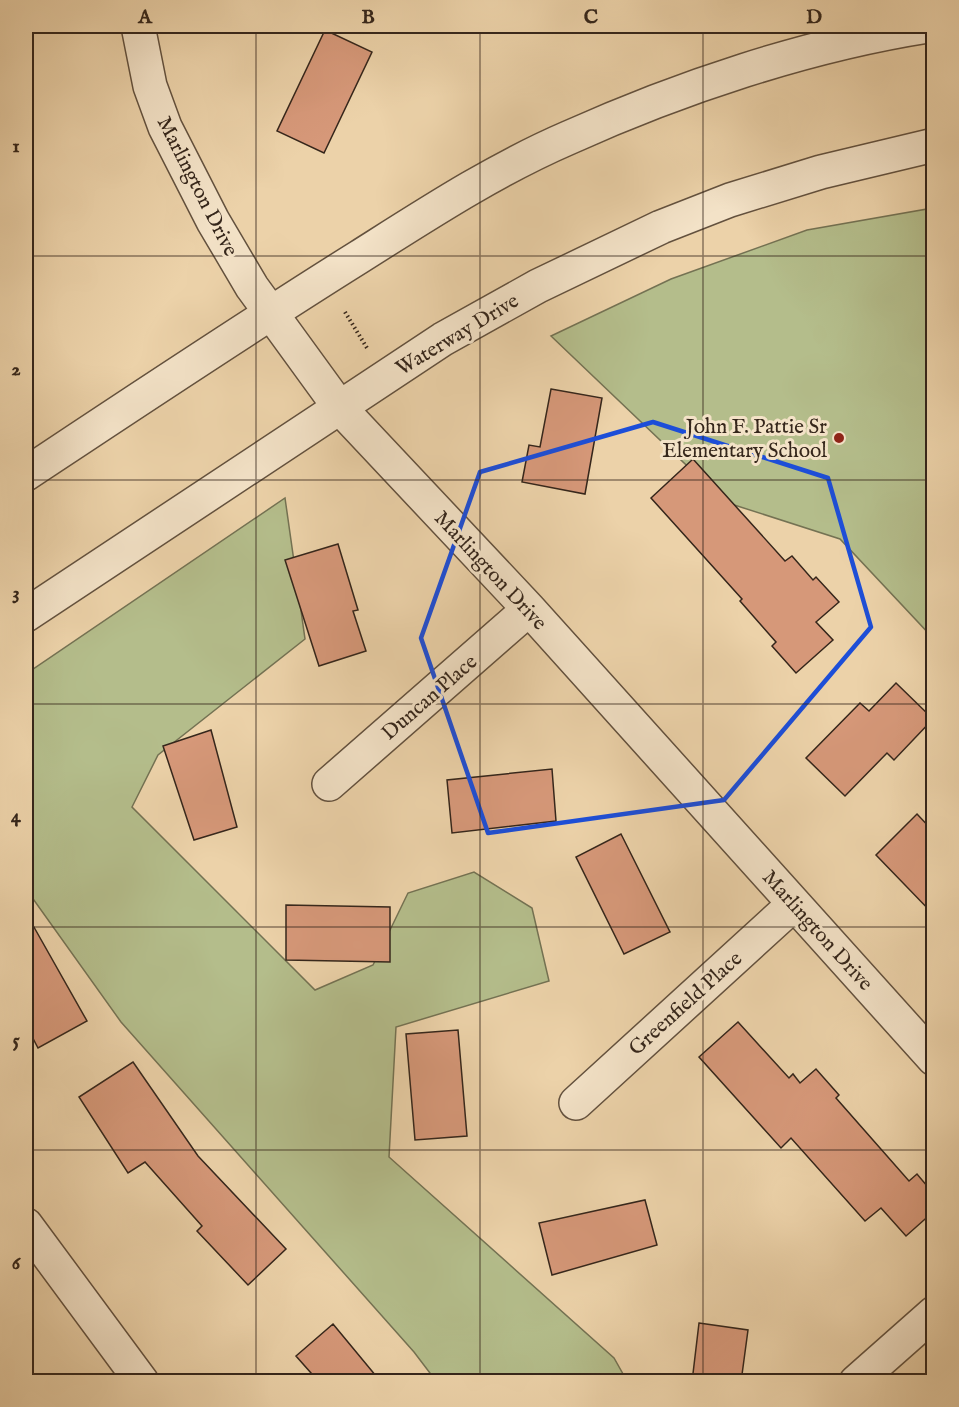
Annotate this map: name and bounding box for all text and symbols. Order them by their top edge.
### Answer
text: A [137,5,153,30]
text: B [361,5,375,30]
text: C [584,5,598,30]
text: D [806,5,822,30]
street label: Marlington Drive [150,112,244,262]
text: 1 [12,134,20,159]
street label: Waterway Drive [391,288,525,383]
text: 2 [11,357,21,382]
place label: John F. Pattie Sr Elementary School [662,414,827,465]
marker: John F. Pattie Sr Elementary School [832,431,846,445]
street label: Marlington Drive [428,506,552,637]
text: 3 [12,581,20,606]
street label: Duncan Place [376,649,484,747]
text: 4 [11,804,22,829]
street label: Marlington Drive [755,865,879,997]
street label: Greenfield Place [624,946,749,1062]
text: 5 [12,1028,20,1053]
text: 6 [12,1251,22,1276]

